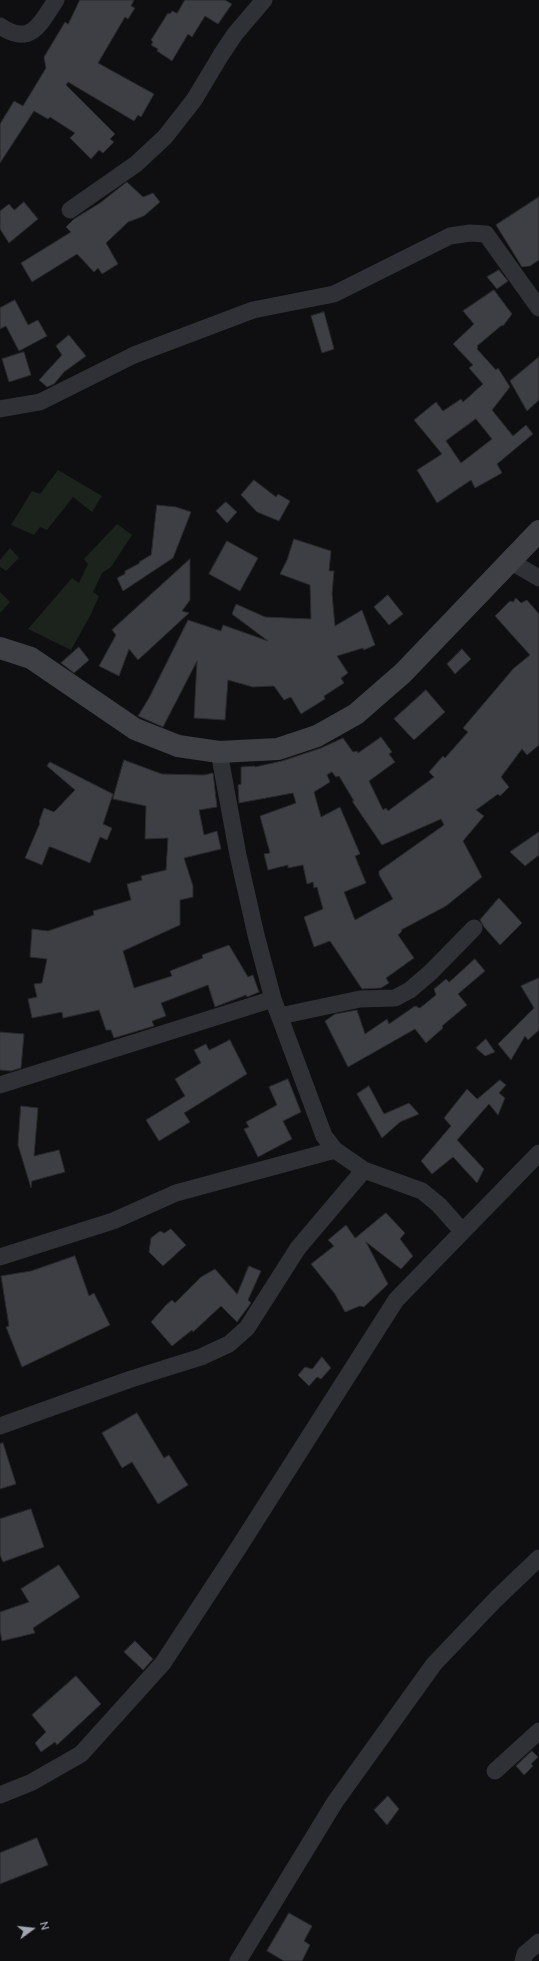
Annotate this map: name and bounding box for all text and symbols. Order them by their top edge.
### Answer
north arrow [12,1909,52,1949]
text: N [36,1920,52,1932]

